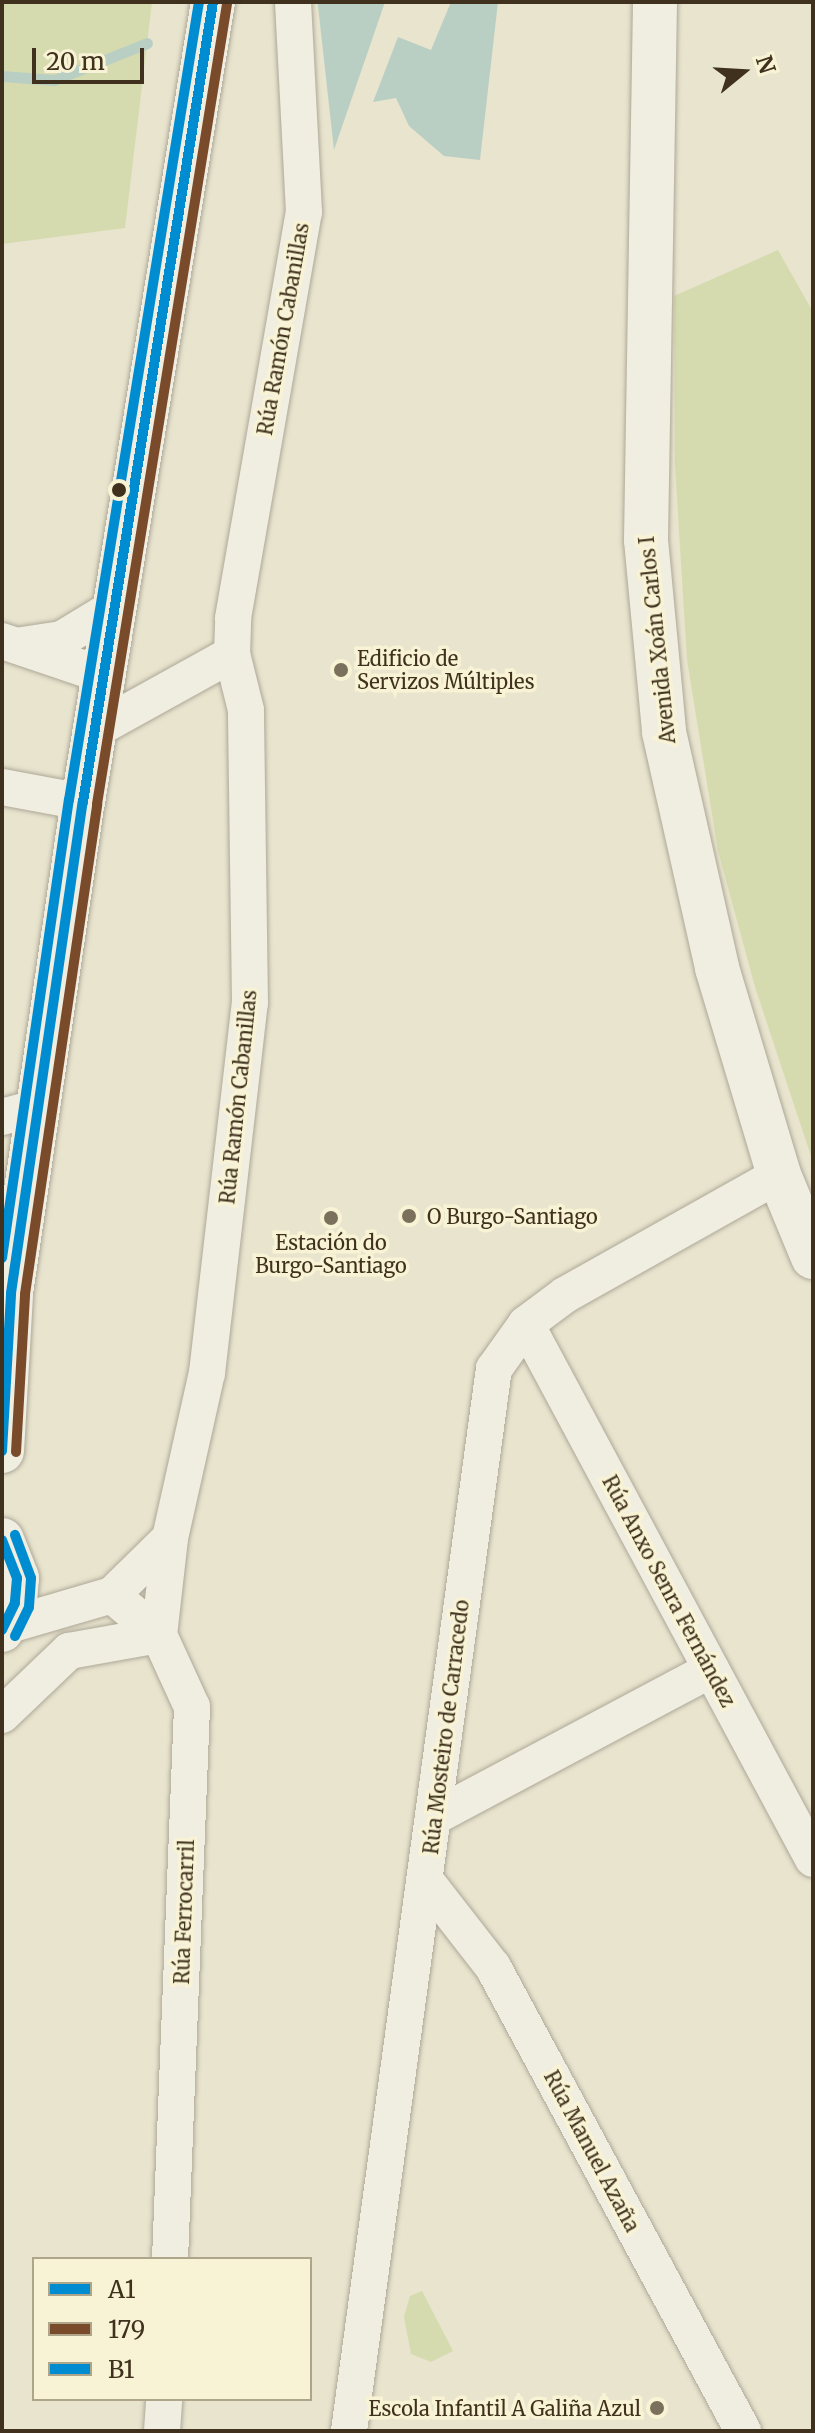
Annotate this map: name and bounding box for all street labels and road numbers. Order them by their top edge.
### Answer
street label: Rúa Ramón Cabanillas [252,221,314,437]
street label: Avenida Xoán Carlos I [634,535,680,745]
street label: Rúa Ramón Cabanillas [215,989,261,1205]
street label: Rúa Anxo Senra Fernández [598,1471,740,1711]
street label: Rúa Mosteiro de Carracedo [418,1598,474,1856]
street label: Rúa Ferrocarril [169,1839,199,1985]
street label: Rúa Manuel Azaña [539,2066,645,2236]

